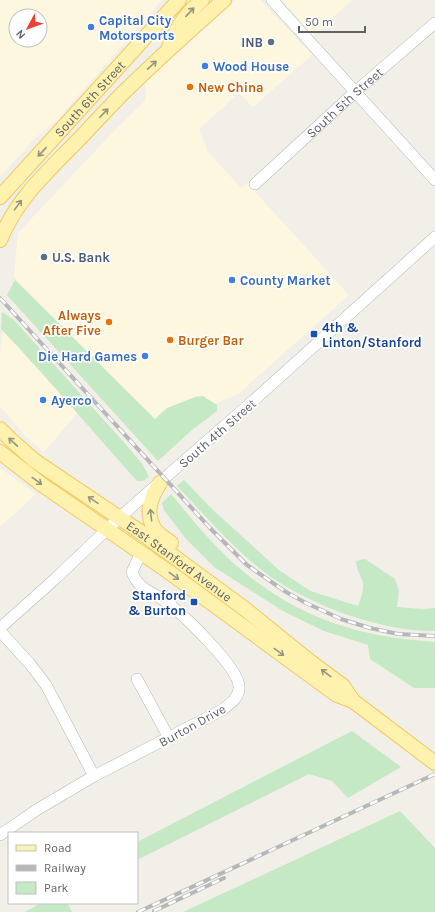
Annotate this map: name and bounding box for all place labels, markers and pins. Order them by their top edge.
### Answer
place label: Capital City Motorsports [99,13,175,43]
marker: Capital City Motorsports [86,22,96,32]
place label: INB [241,35,263,50]
marker: INB [266,37,276,47]
place label: Wood House [213,59,289,74]
marker: Wood House [200,61,210,71]
place label: New China [198,80,264,95]
marker: New China [185,82,195,92]
place label: U.S. Bank [52,250,110,265]
marker: U.S. Bank [39,252,49,262]
place label: County Market [240,273,331,288]
marker: County Market [227,275,237,285]
place label: Always After Five [43,308,101,338]
marker: Always After Five [104,317,114,327]
place label: 4th & Linton/Stanford [322,320,422,350]
marker: 4th & Linton/Stanford [309,329,319,339]
place label: Burger Bar [178,333,244,348]
marker: Burger Bar [165,335,175,345]
place label: Die Hard Games [38,349,137,364]
marker: Die Hard Games [140,351,150,361]
place label: Ayerco [51,393,92,408]
marker: Ayerco [38,395,48,405]
place label: Stanford & Burton [128,588,186,618]
marker: Stanford & Burton [189,597,199,607]

